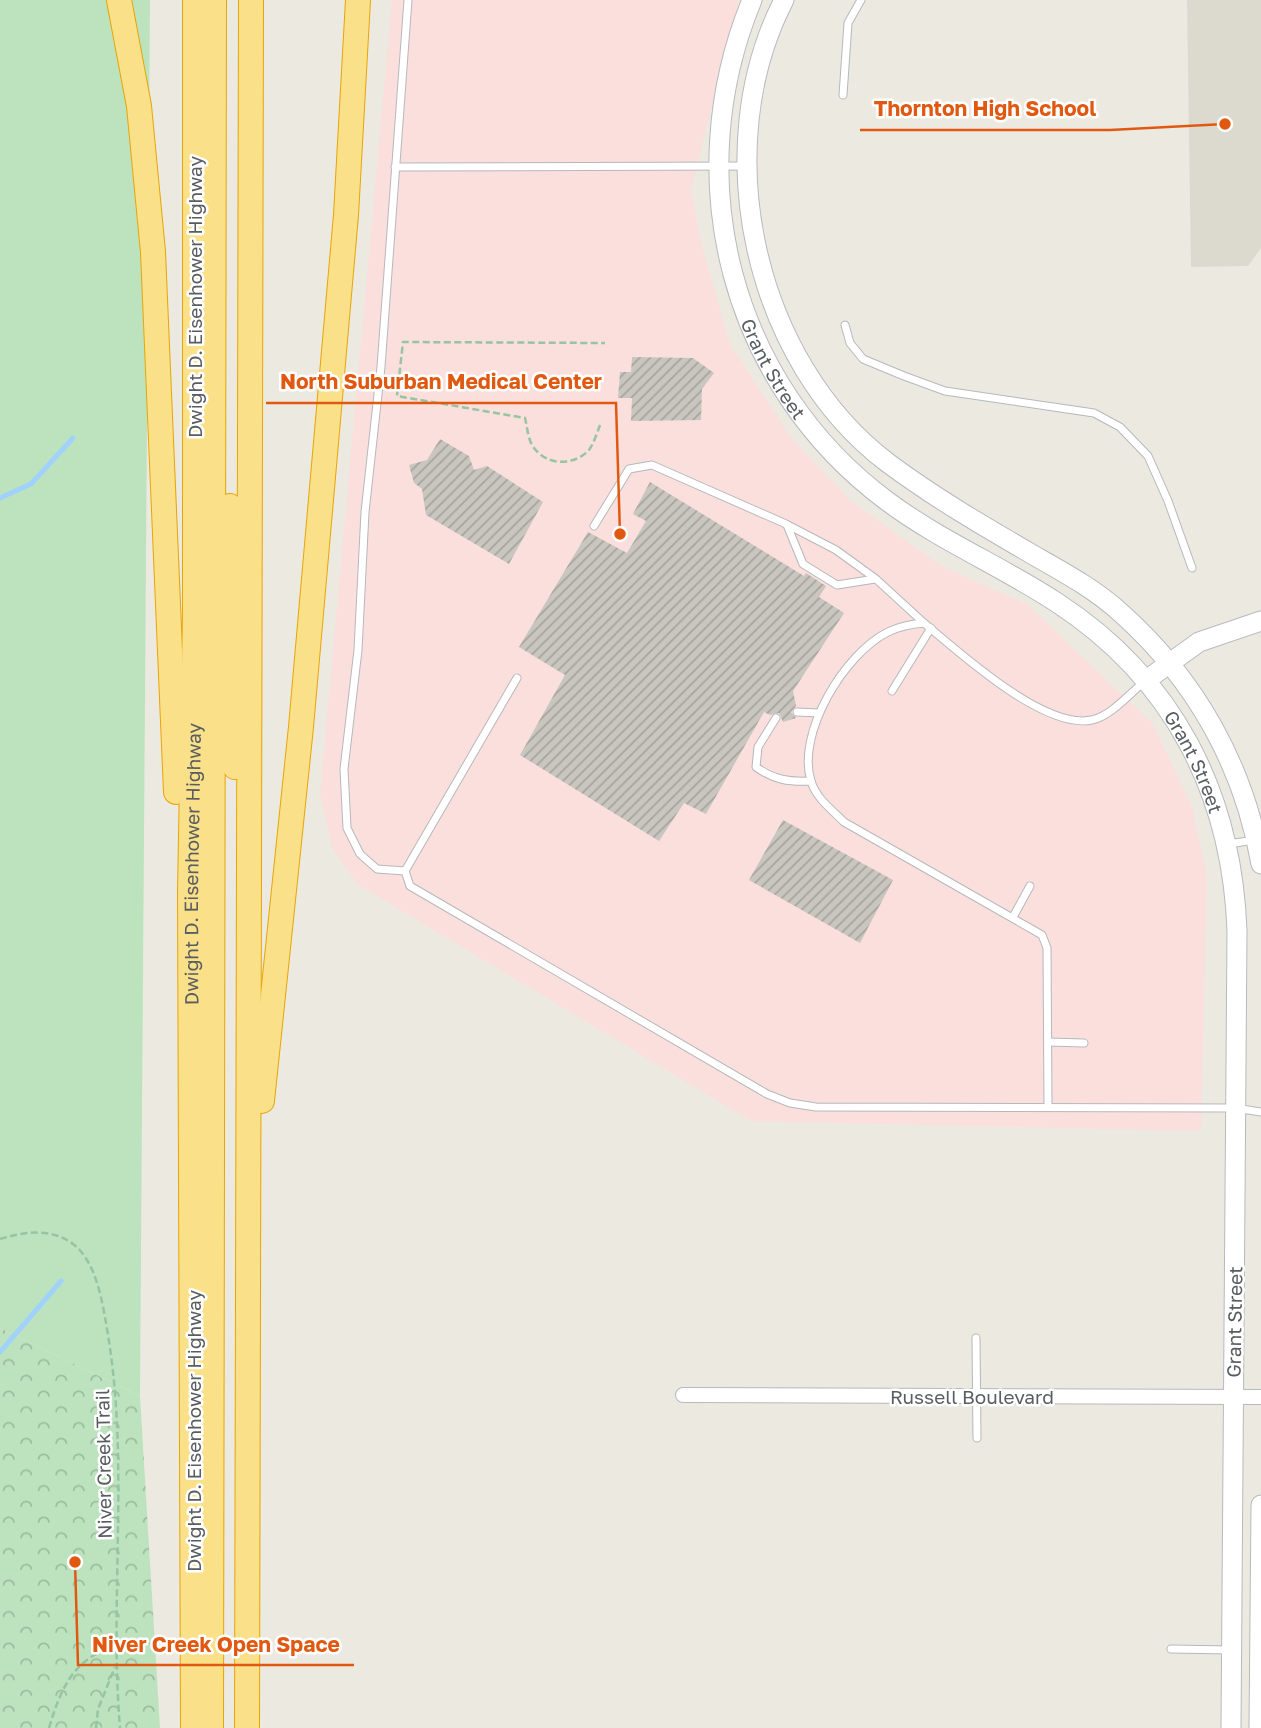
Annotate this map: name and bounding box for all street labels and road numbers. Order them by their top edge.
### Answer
street label: Dwight D. Eisenhower Highway [183,156,206,438]
street label: Grant Street [737,315,811,423]
street label: Grant Street [1160,706,1228,816]
street label: Dwight D. Eisenhower Highway [178,722,205,1005]
street label: Grant Street [1222,1266,1246,1378]
street label: Dwight D. Eisenhower Highway [182,1290,205,1572]
street label: Russell Boulevard [890,1385,1054,1408]
street label: Niver Creek Trail [90,1389,116,1539]

